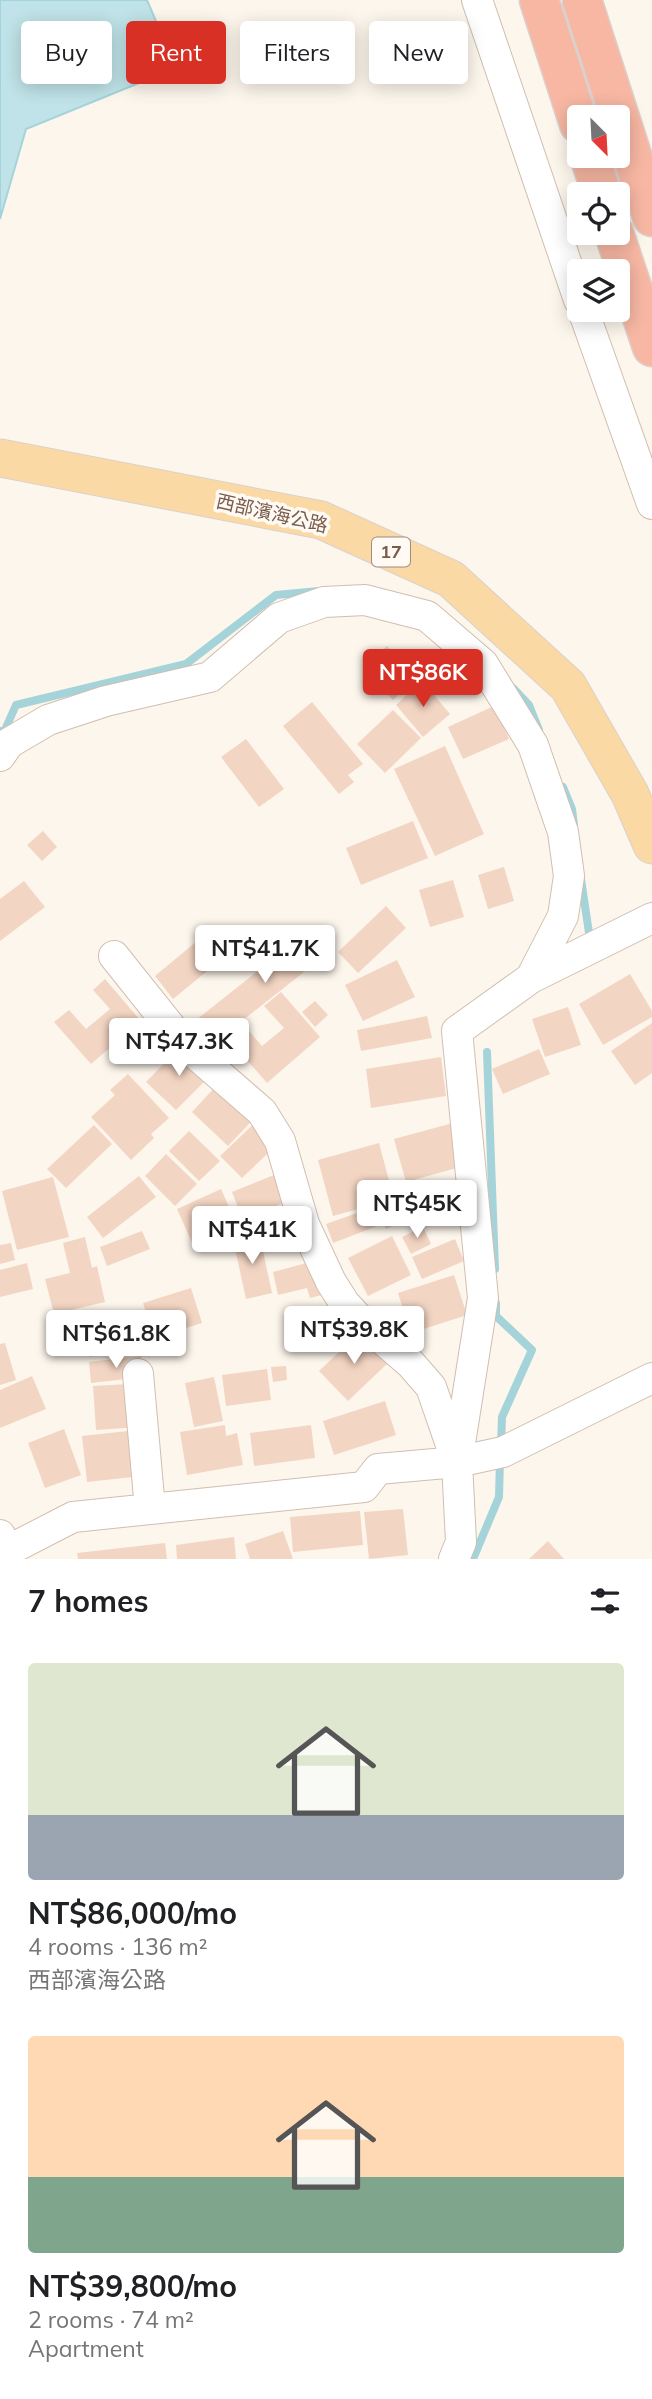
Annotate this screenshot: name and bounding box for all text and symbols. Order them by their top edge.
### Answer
chip: Buy [21,21,112,84]
chip: Rent [126,21,226,84]
chip: Filters [240,21,355,84]
chip: New [369,21,468,84]
north arrow [567,105,630,168]
map controls [567,105,630,322]
button: locate [567,182,630,245]
button: layers [567,259,630,322]
street label: 西部濱海公路 [214,488,330,538]
road number: 17 [372,538,410,566]
pin: NT$86K [366,650,480,709]
text: NT$86K [379,657,467,686]
pin: NT$41.7K [193,926,337,985]
text: NT$41.7K [211,933,319,962]
pin: NT$47.3K [107,1018,251,1078]
text: NT$47.3K [125,1026,233,1055]
pin: NT$45K [360,1180,474,1240]
text: NT$45K [373,1188,461,1217]
pin: NT$41K [195,1206,309,1266]
text: NT$41K [208,1214,296,1243]
pin: NT$39.8K [282,1306,426,1366]
pin: NT$61.8K [44,1310,188,1370]
text: NT$39.8K [300,1314,408,1343]
text: NT$61.8K [62,1318,170,1347]
text: 7 homes [28,1582,149,1620]
icon: filters [586,1582,624,1620]
icon: home [263,1708,389,1834]
text: NT$86,000/mo [28,1894,237,1932]
text: 4 rooms · 136 m² [28,1932,208,1961]
text: 西部濱海公路 [28,1965,166,1994]
icon: home [263,2082,389,2208]
text: NT$39,800/mo [28,2267,237,2305]
text: 2 rooms · 74 m² [28,2305,194,2334]
text: Apartment [28,2334,144,2363]

